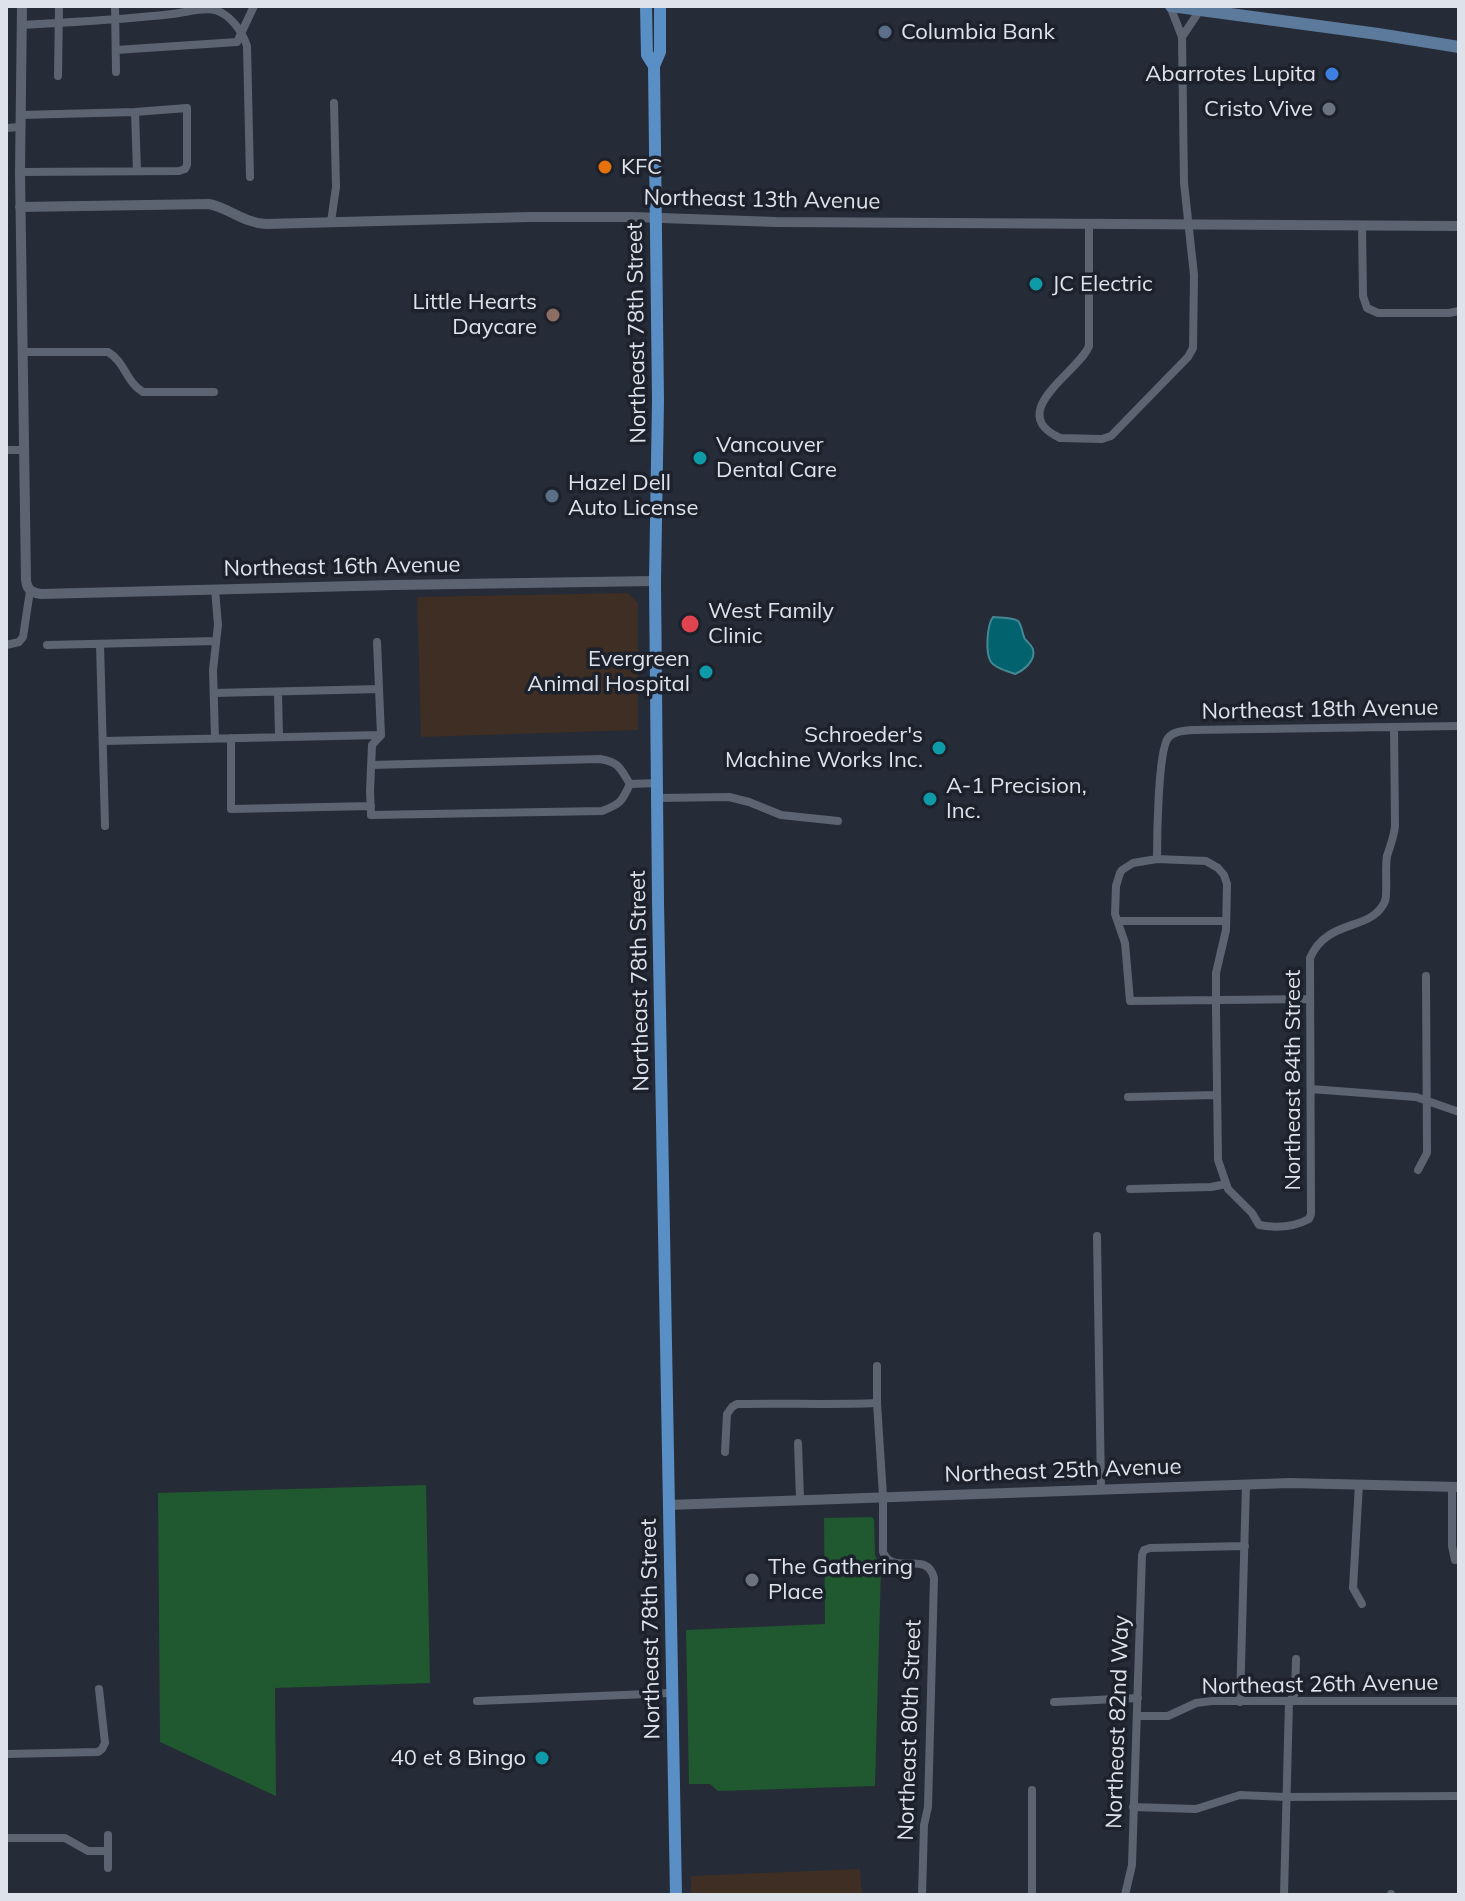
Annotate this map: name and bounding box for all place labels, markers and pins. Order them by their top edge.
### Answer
place label: Columbia Bank [901,19,1055,45]
marker: Columbia Bank [876,23,894,41]
place label: Abarrotes Lupita [1145,61,1316,87]
marker: Abarrotes Lupita [1323,65,1341,83]
place label: Cristo Vive [1204,96,1313,122]
marker: Cristo Vive [1320,100,1338,118]
place label: KFC [621,154,662,180]
marker: KFC [596,158,614,176]
place label: JC Electric [1052,271,1153,297]
marker: JC Electric [1027,275,1045,293]
place label: Little Hearts Daycare [413,289,537,340]
marker: Little Hearts Daycare [544,306,562,324]
place label: Vancouver Dental Care [716,432,837,484]
marker: Vancouver Dental Care [691,449,709,467]
place label: Hazel Dell Auto License [568,470,698,522]
marker: Hazel Dell Auto License [543,487,561,505]
place label: West Family Clinic [708,598,834,650]
marker: West Family Clinic [679,613,701,635]
place label: Evergreen Animal Hospital [527,646,690,698]
marker: Evergreen Animal Hospital [697,663,715,681]
place label: Schroeder's Machine Works Inc. [725,722,923,774]
marker: Schroeder's Machine Works Inc. [930,739,948,757]
place label: A-1 Precision, Inc. [946,773,1087,824]
marker: A-1 Precision, Inc. [921,790,939,808]
place label: The Gathering Place [768,1554,913,1606]
marker: The Gathering Place [743,1571,761,1589]
place label: 40 et 8 Bingo [391,1745,526,1771]
marker: 40 et 8 Bingo [533,1749,551,1767]

